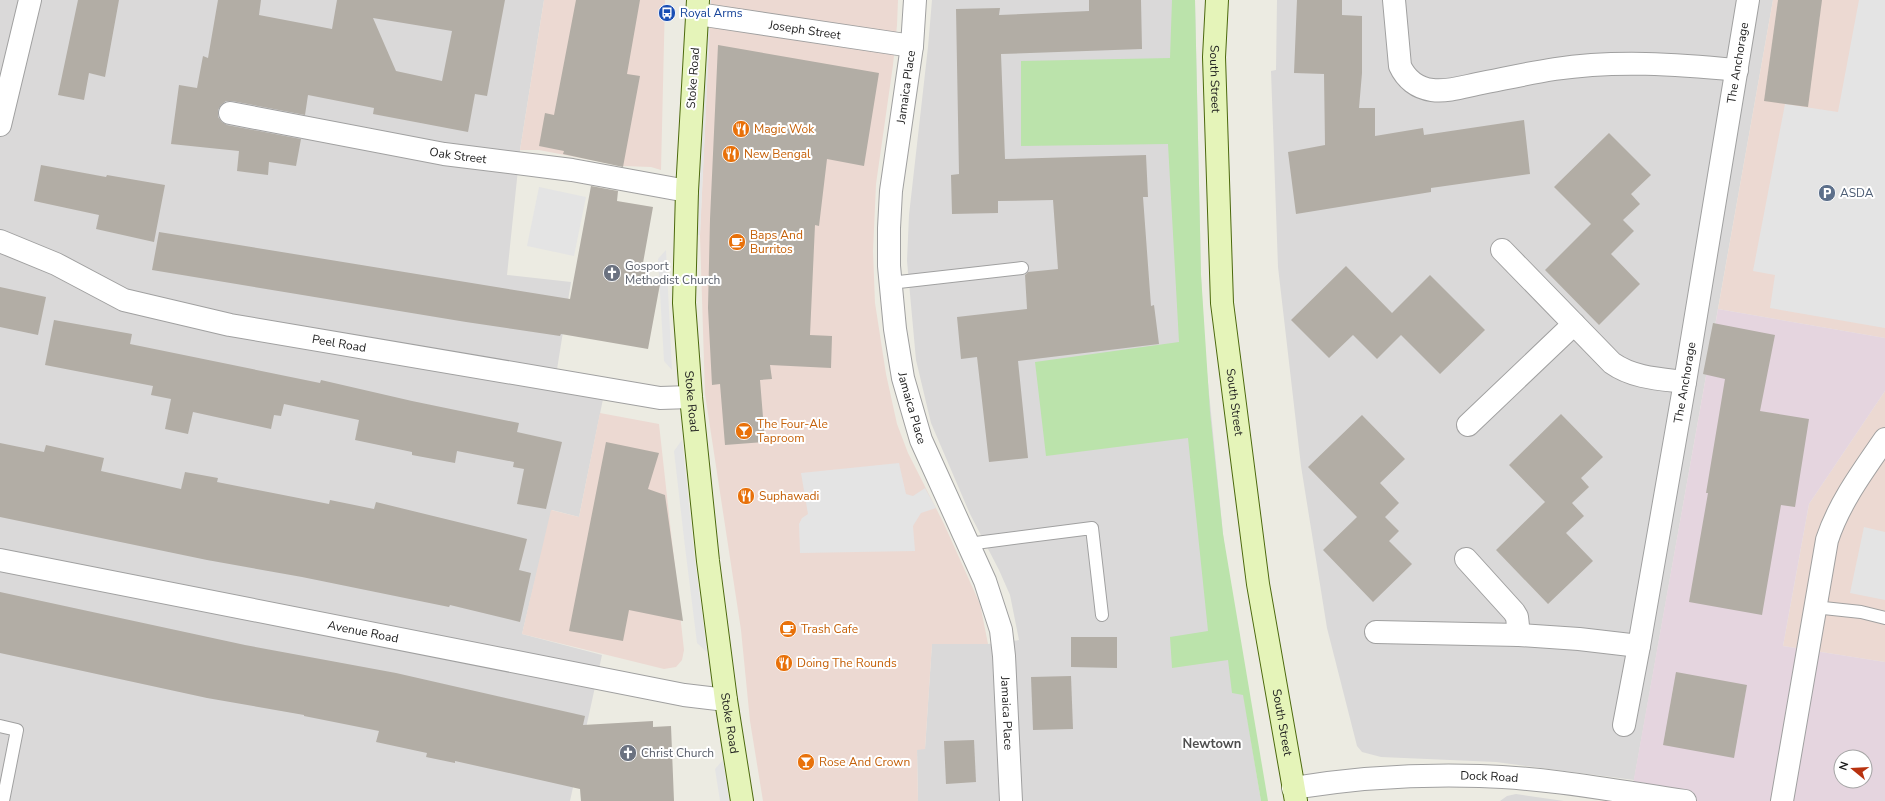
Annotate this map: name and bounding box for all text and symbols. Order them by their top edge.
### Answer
bus stop icon: Royal Arms [657,3,677,23]
place label: Royal Arms [680,5,743,21]
street label: Joseph Street [767,17,843,43]
street label: The Anchorage [1723,21,1752,105]
street label: South Street [1206,45,1224,114]
street label: Stoke Road [683,47,703,109]
street label: Jamaica Place [893,49,919,126]
restaurant icon: Magic Wok [731,119,751,139]
place label: Magic Wok [754,121,815,137]
street label: Oak Street [428,143,488,167]
restaurant icon: New Bengal [721,144,741,164]
place label: New Bengal [744,146,811,162]
parking icon: ASDA [1817,183,1837,203]
place label: ASDA [1840,185,1874,201]
place label: Baps And Burritos [750,227,803,257]
cafe icon: Baps And Burritos [727,232,747,252]
place label: Gosport Methodist Church [625,258,720,288]
church icon: Gosport Methodist Church [602,263,622,283]
street label: Peel Road [311,331,367,356]
street label: The Anchorage [1670,341,1700,424]
street label: South Street [1222,367,1247,437]
street label: Stoke Road [681,370,703,433]
street label: Jamaica Place [894,370,930,447]
place label: The Four-Ale Taproom [757,416,828,446]
bar icon: The Four-Ale Taproom [734,421,754,441]
restaurant icon: Suphawadi [736,486,756,506]
place label: Suphawadi [759,488,819,504]
street label: Avenue Road [326,617,400,646]
cafe icon: Trash Cafe [778,619,798,639]
place label: Trash Cafe [801,621,858,637]
restaurant icon: Doing The Rounds [774,653,794,673]
place label: Doing The Rounds [797,655,897,671]
street label: Jamaica Place [997,675,1017,751]
street label: South Street [1269,688,1296,758]
street label: Stoke Road [717,692,742,755]
district label: Newtown [1183,735,1241,753]
church icon: Christ Church [618,743,638,763]
place label: Christ Church [641,745,714,761]
north arrow [1833,749,1873,789]
bar icon: Rose And Crown [796,752,816,772]
place label: Rose And Crown [819,754,910,770]
text: N [1836,760,1852,772]
street label: Dock Road [1460,768,1519,786]

